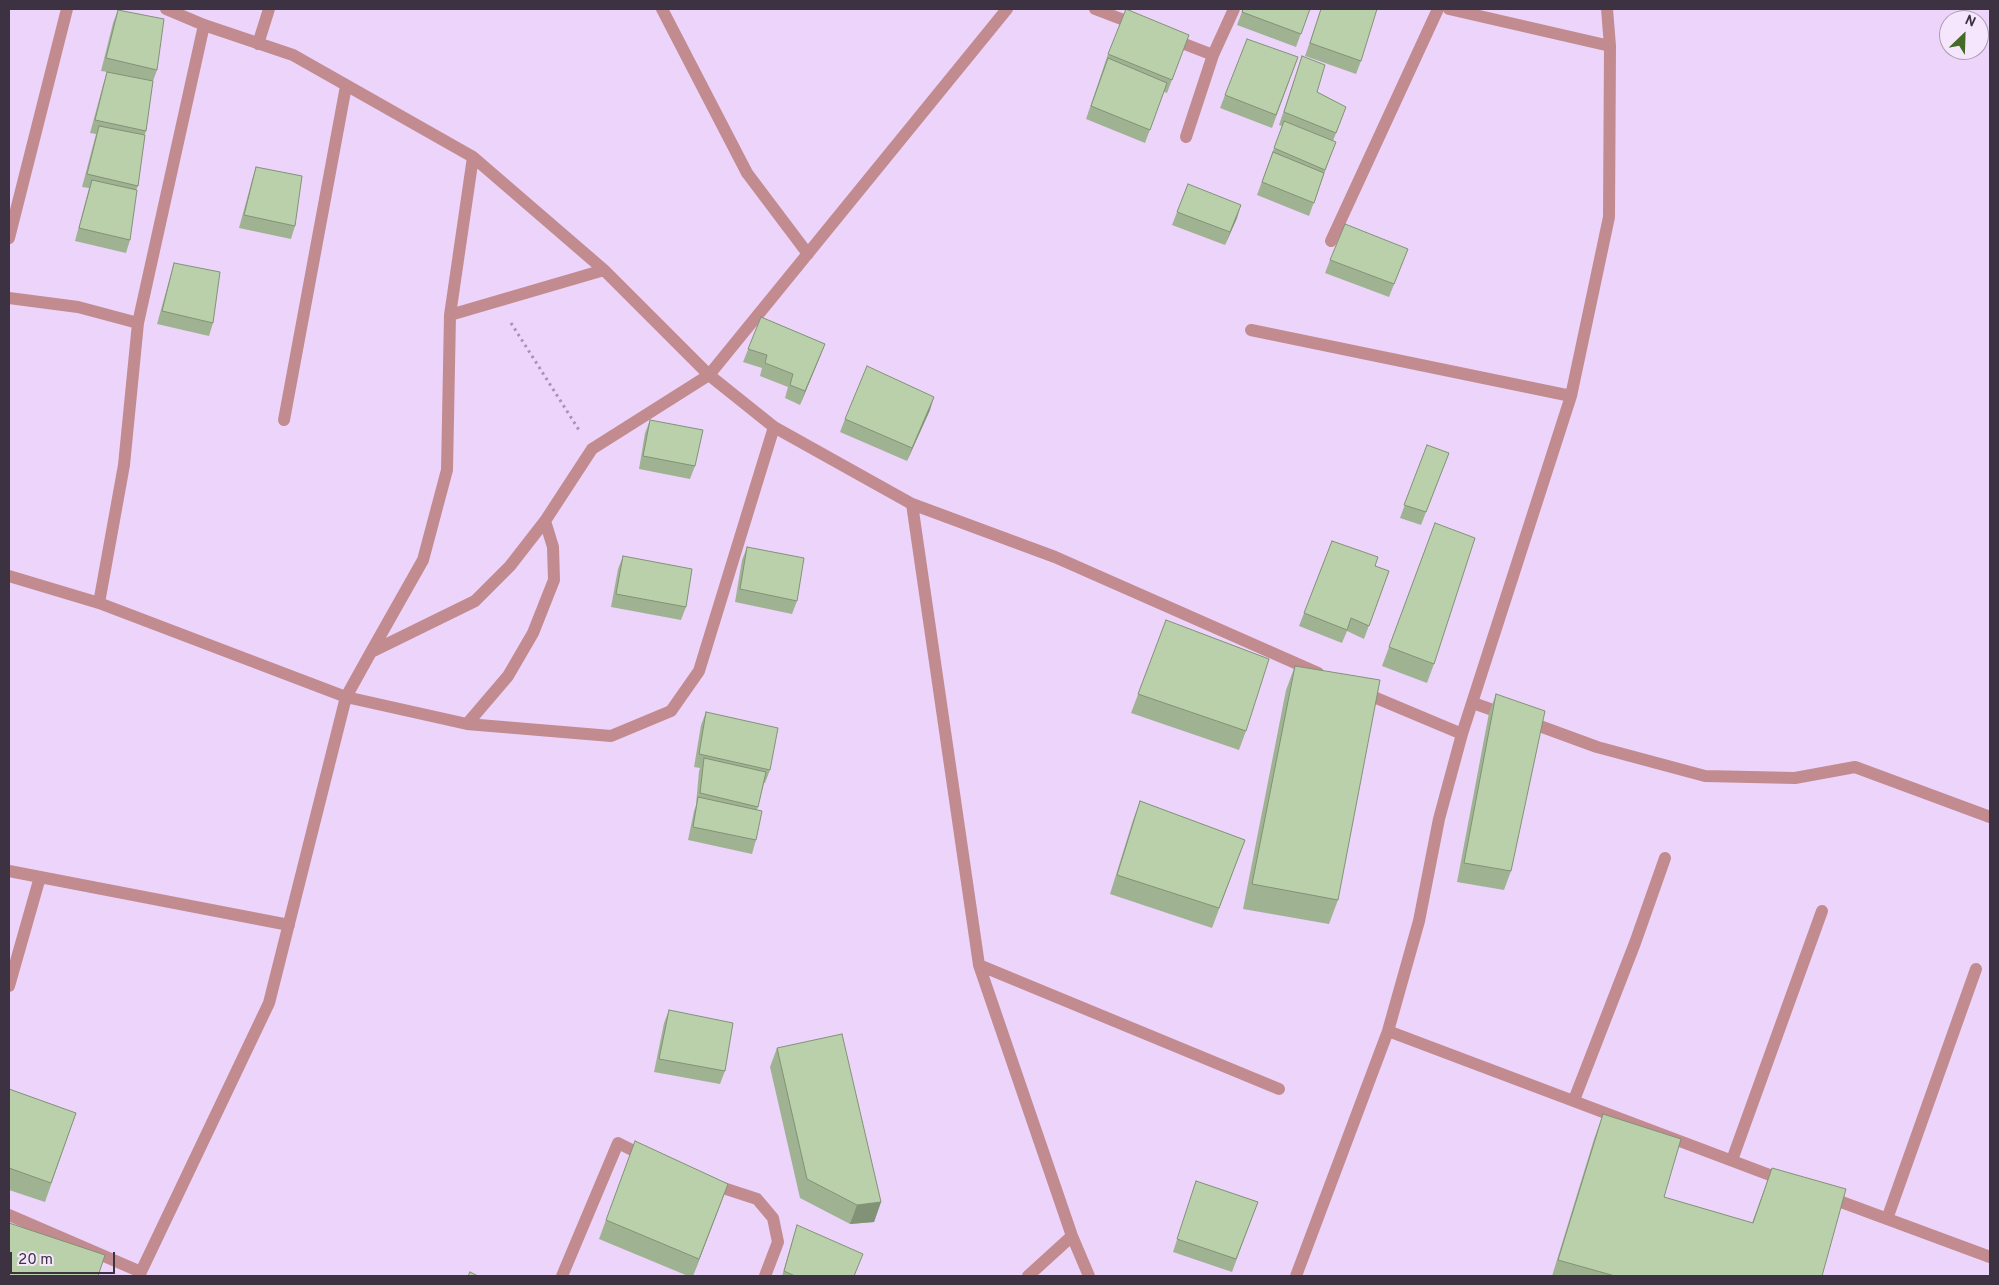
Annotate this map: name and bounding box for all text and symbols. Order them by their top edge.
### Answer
north arrow [1939,10,1989,60]
text: N [1962,12,1978,32]
scale bar [12,1242,118,1274]
text: 20 m [18,1251,53,1270]

